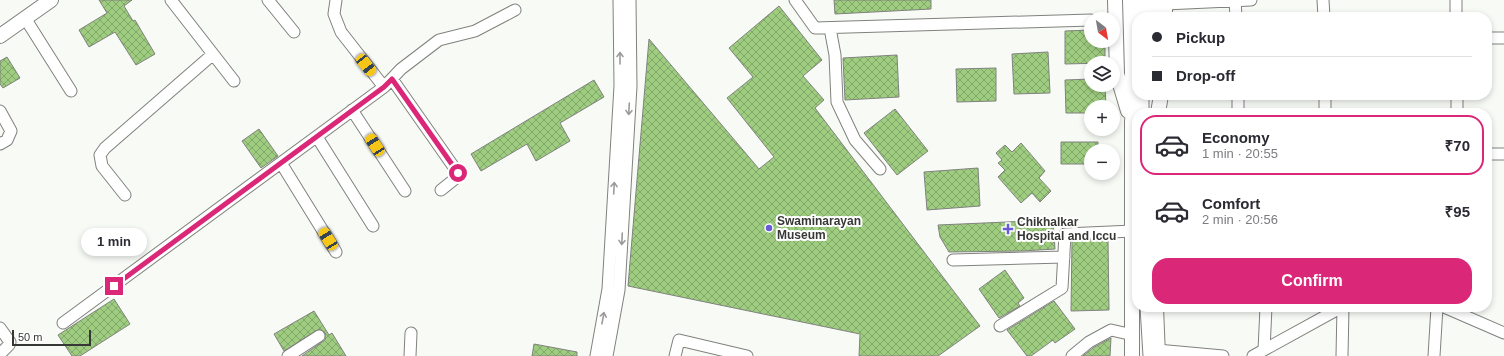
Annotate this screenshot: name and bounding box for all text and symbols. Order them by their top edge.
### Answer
north arrow [1084,12,1120,48]
map controls [1084,12,1120,180]
text: Pickup [1176,29,1225,46]
car [354,52,378,78]
one-way arrow [616,52,624,65]
button: layers [1084,56,1120,92]
text: Drop-off [1176,67,1235,84]
button: + [1084,100,1120,136]
one-way arrow [626,102,633,115]
icon: car [1154,127,1190,163]
text: Economy [1202,129,1270,146]
car [363,132,387,158]
text: ₹70 [1445,137,1470,154]
button: − [1084,144,1120,180]
text: 1 min · 20:55 [1202,146,1278,161]
route start [449,164,467,182]
one-way arrow [610,182,617,195]
icon: car [1154,193,1190,229]
text: Comfort [1202,195,1260,212]
text: ₹95 [1445,203,1470,220]
text: 2 min · 20:56 [1202,212,1278,227]
place label: Swaminarayan Museum [777,214,861,242]
place label: Chikhalkar Hospital and Iccu [1017,215,1116,243]
marker: Swaminarayan Museum [764,223,774,233]
marker: Chikhalkar Hospital and Iccu [1002,223,1014,235]
car [317,226,339,252]
callout: 1 min [81,228,147,256]
one-way arrow [618,232,625,245]
text: 1 min [97,234,131,249]
button: Confirm [1152,258,1472,304]
route end [105,277,123,295]
one-way arrow [599,311,607,324]
scale bar [12,328,91,347]
text: 50 m [18,331,42,343]

